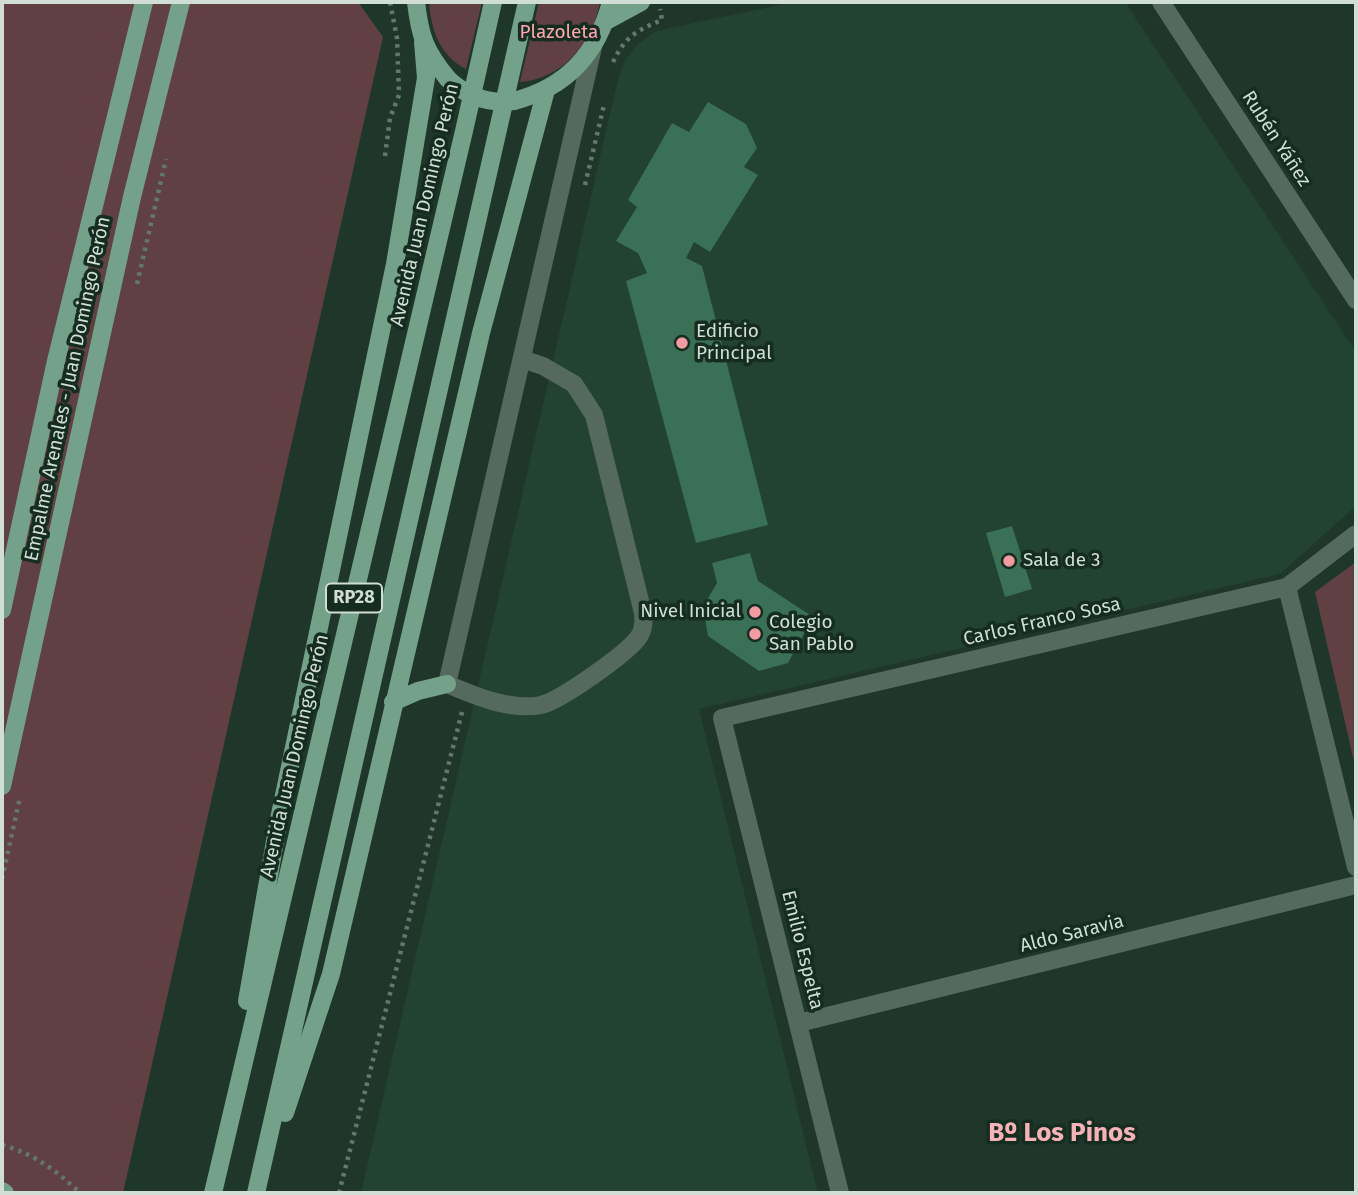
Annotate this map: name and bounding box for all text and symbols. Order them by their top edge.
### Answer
park label: Plazoleta [520,22,598,44]
street label: Avenida Juan Domingo Perón [386,81,464,329]
street label: Rubén Yáñez [1237,87,1315,191]
street label: Empalme Arenales - Juan Domingo Perón [20,215,116,563]
place label: Edificio Principal [696,321,772,365]
marker: Edificio Principal [674,335,690,351]
place label: Sala de 3 [1023,550,1101,572]
marker: Sala de 3 [1001,553,1017,569]
road number: RP28 [326,584,382,612]
street label: Carlos Franco Sosa [961,593,1123,651]
place label: Nivel Inicial [640,601,741,623]
marker: Nivel Inicial [747,604,763,620]
place label: Colegio San Pablo [769,612,854,656]
marker: Colegio San Pablo [747,626,763,642]
street label: Avenida Juan Domingo Perón [256,632,334,880]
street label: Emilio Espelta [776,888,828,1012]
street label: Aldo Saravia [1018,910,1126,958]
district label: Bº Los Pinos [988,1118,1136,1150]

